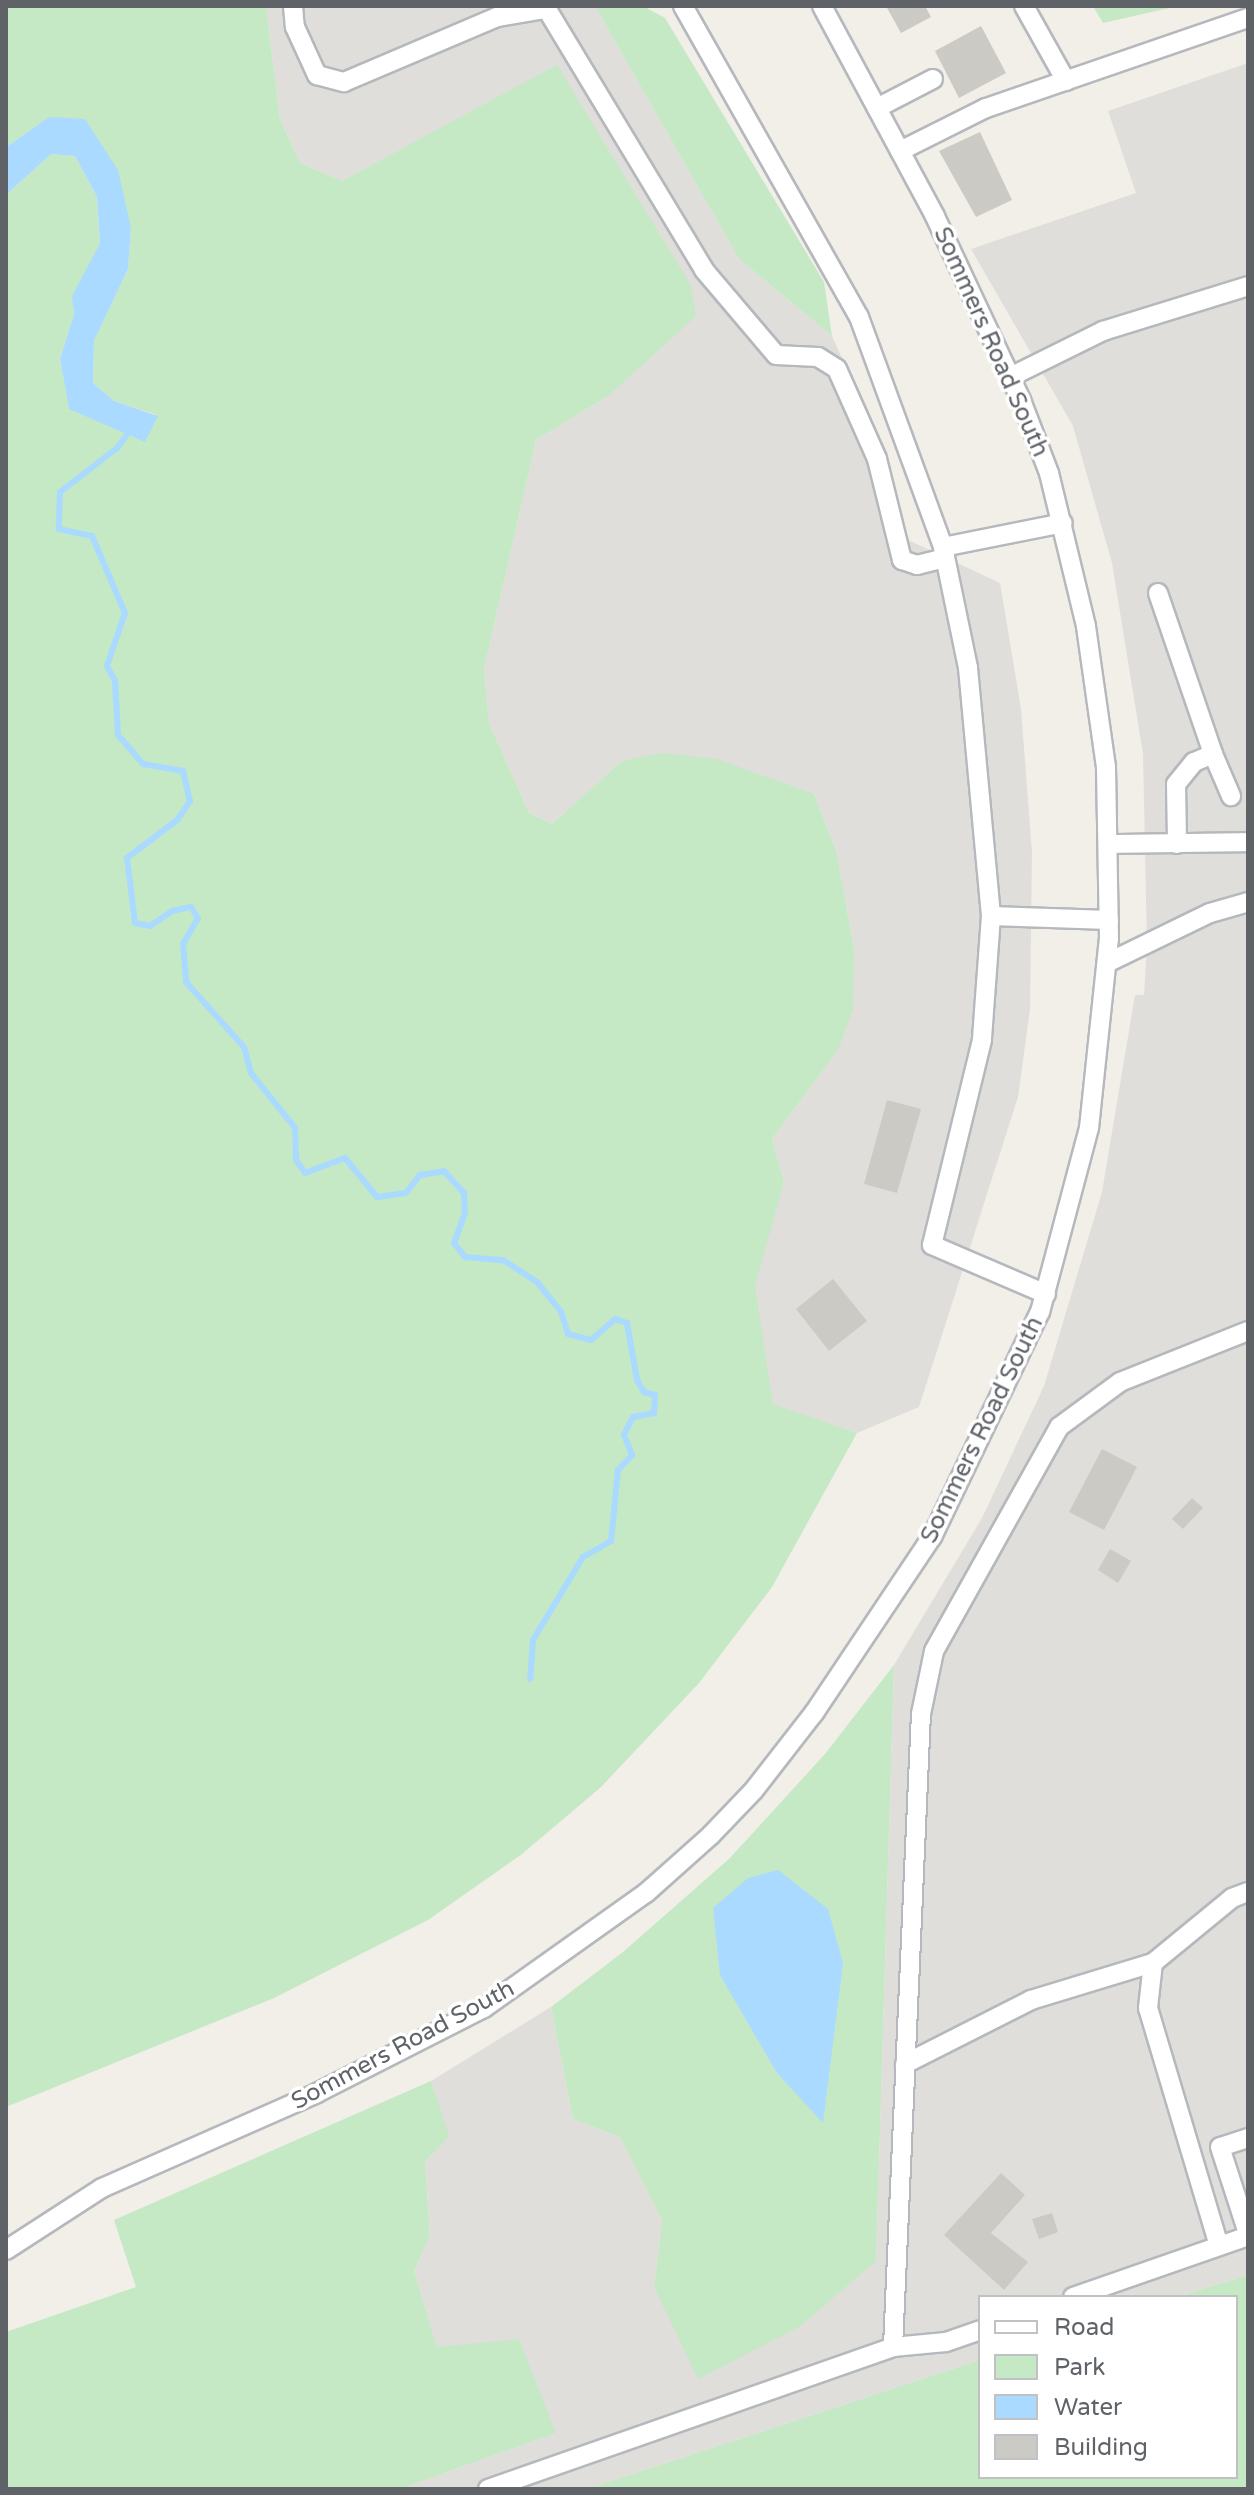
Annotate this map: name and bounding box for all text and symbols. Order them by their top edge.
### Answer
street label: Sommers Road South [927,223,1055,461]
street label: Sommers Road South [915,1312,1049,1548]
street label: Sommers Road South [287,1974,519,2116]
legend [978,2295,1238,2479]
text: Road [1054,2313,1114,2342]
text: Park [1054,2353,1105,2382]
text: Water [1054,2393,1122,2422]
text: Building [1054,2433,1148,2462]

